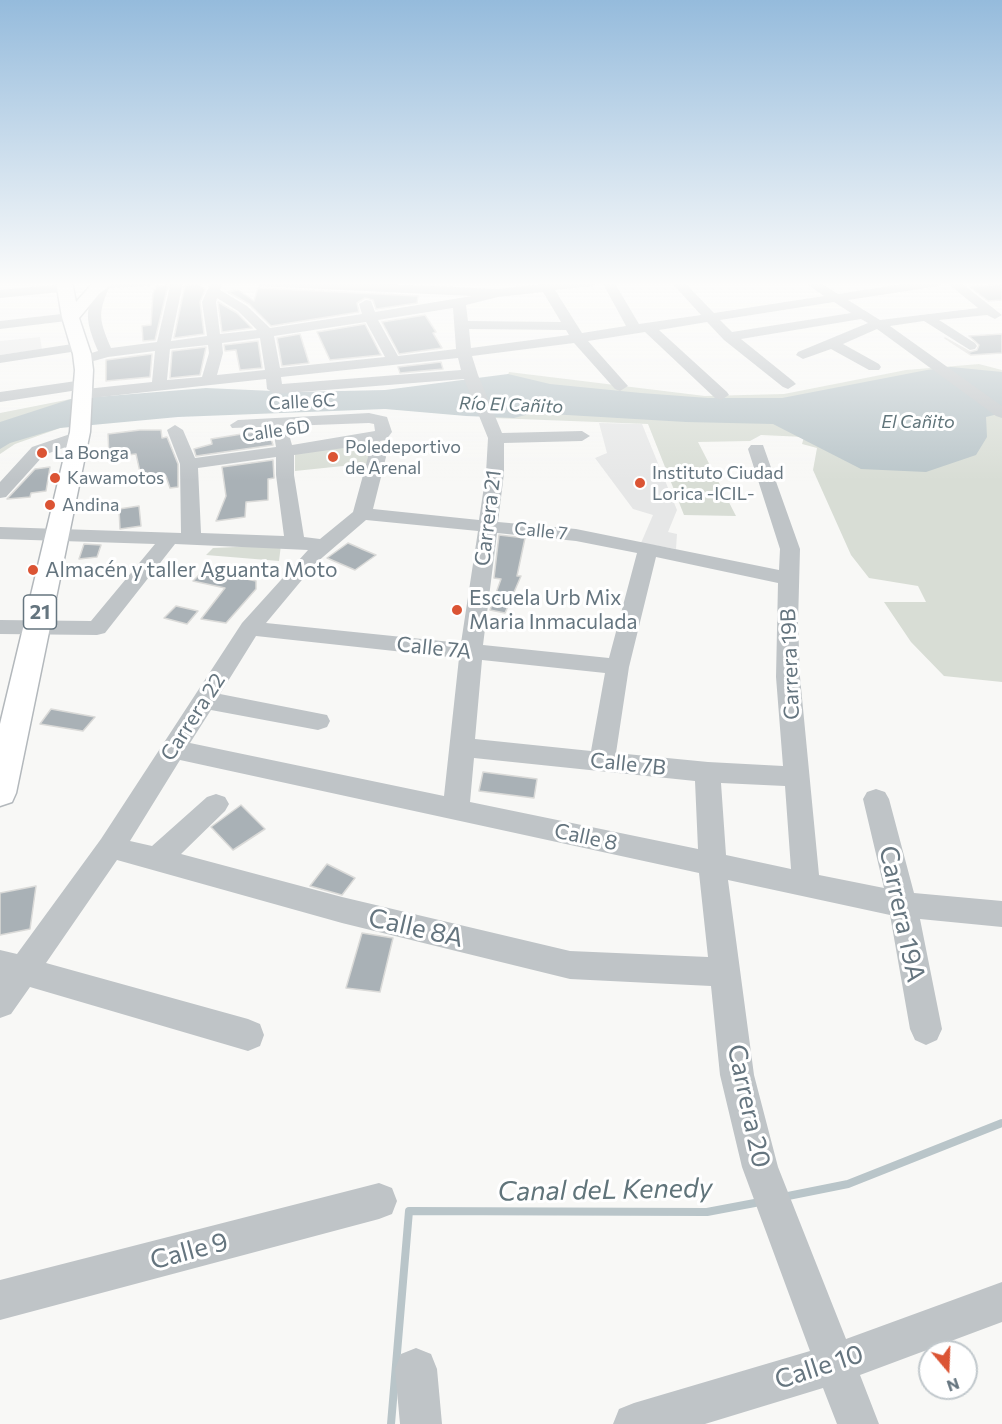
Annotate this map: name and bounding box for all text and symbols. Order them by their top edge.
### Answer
street label: Calle 6C [268,389,336,415]
water label: Río El Cañito [459,392,563,418]
water label: El Cañito [881,411,955,433]
street label: Calle 6D [241,416,311,446]
place label: Poledeportivo de Arenal [345,436,461,478]
place label: La Bonga [54,442,129,464]
marker: La Bonga [35,446,49,460]
marker: Poledeportivo de Arenal [326,450,340,464]
place label: Instituto Ciudad Lorica -ICIL- [652,462,784,504]
place label: Kawamotos [67,467,164,489]
street label: Carrera 21 [470,468,506,568]
marker: Kawamotos [48,471,62,485]
marker: Instituto Ciudad Lorica -ICIL- [633,476,647,490]
place label: Andina [62,494,119,516]
marker: Andina [43,498,57,512]
street label: Calle 7 [513,517,569,545]
place label: Almacén y taller Aguanta Moto [45,557,337,583]
marker: Almacén y taller Aguanta Moto [26,563,40,577]
place label: Escuela Urb Mix Maria Inmaculada [469,585,637,635]
road number: 21 [24,595,57,629]
marker: Escuela Urb Mix Maria Inmaculada [450,603,464,617]
street label: Carrera 19B [775,608,805,720]
street label: Calle 7A [395,632,473,664]
street label: Carrera 22 [155,668,231,766]
street label: Calle 7B [589,748,667,780]
street label: Calle 8 [552,818,620,856]
street label: Carrera 19A [872,843,932,985]
street label: Calle 8A [366,902,466,954]
street label: Carrera 20 [721,1041,777,1171]
water label: Canal deL Kenedy [497,1172,713,1208]
street label: Calle 9 [147,1226,231,1276]
street label: Calle 10 [771,1338,867,1396]
north arrow [918,1340,978,1400]
text: N [945,1375,962,1397]

